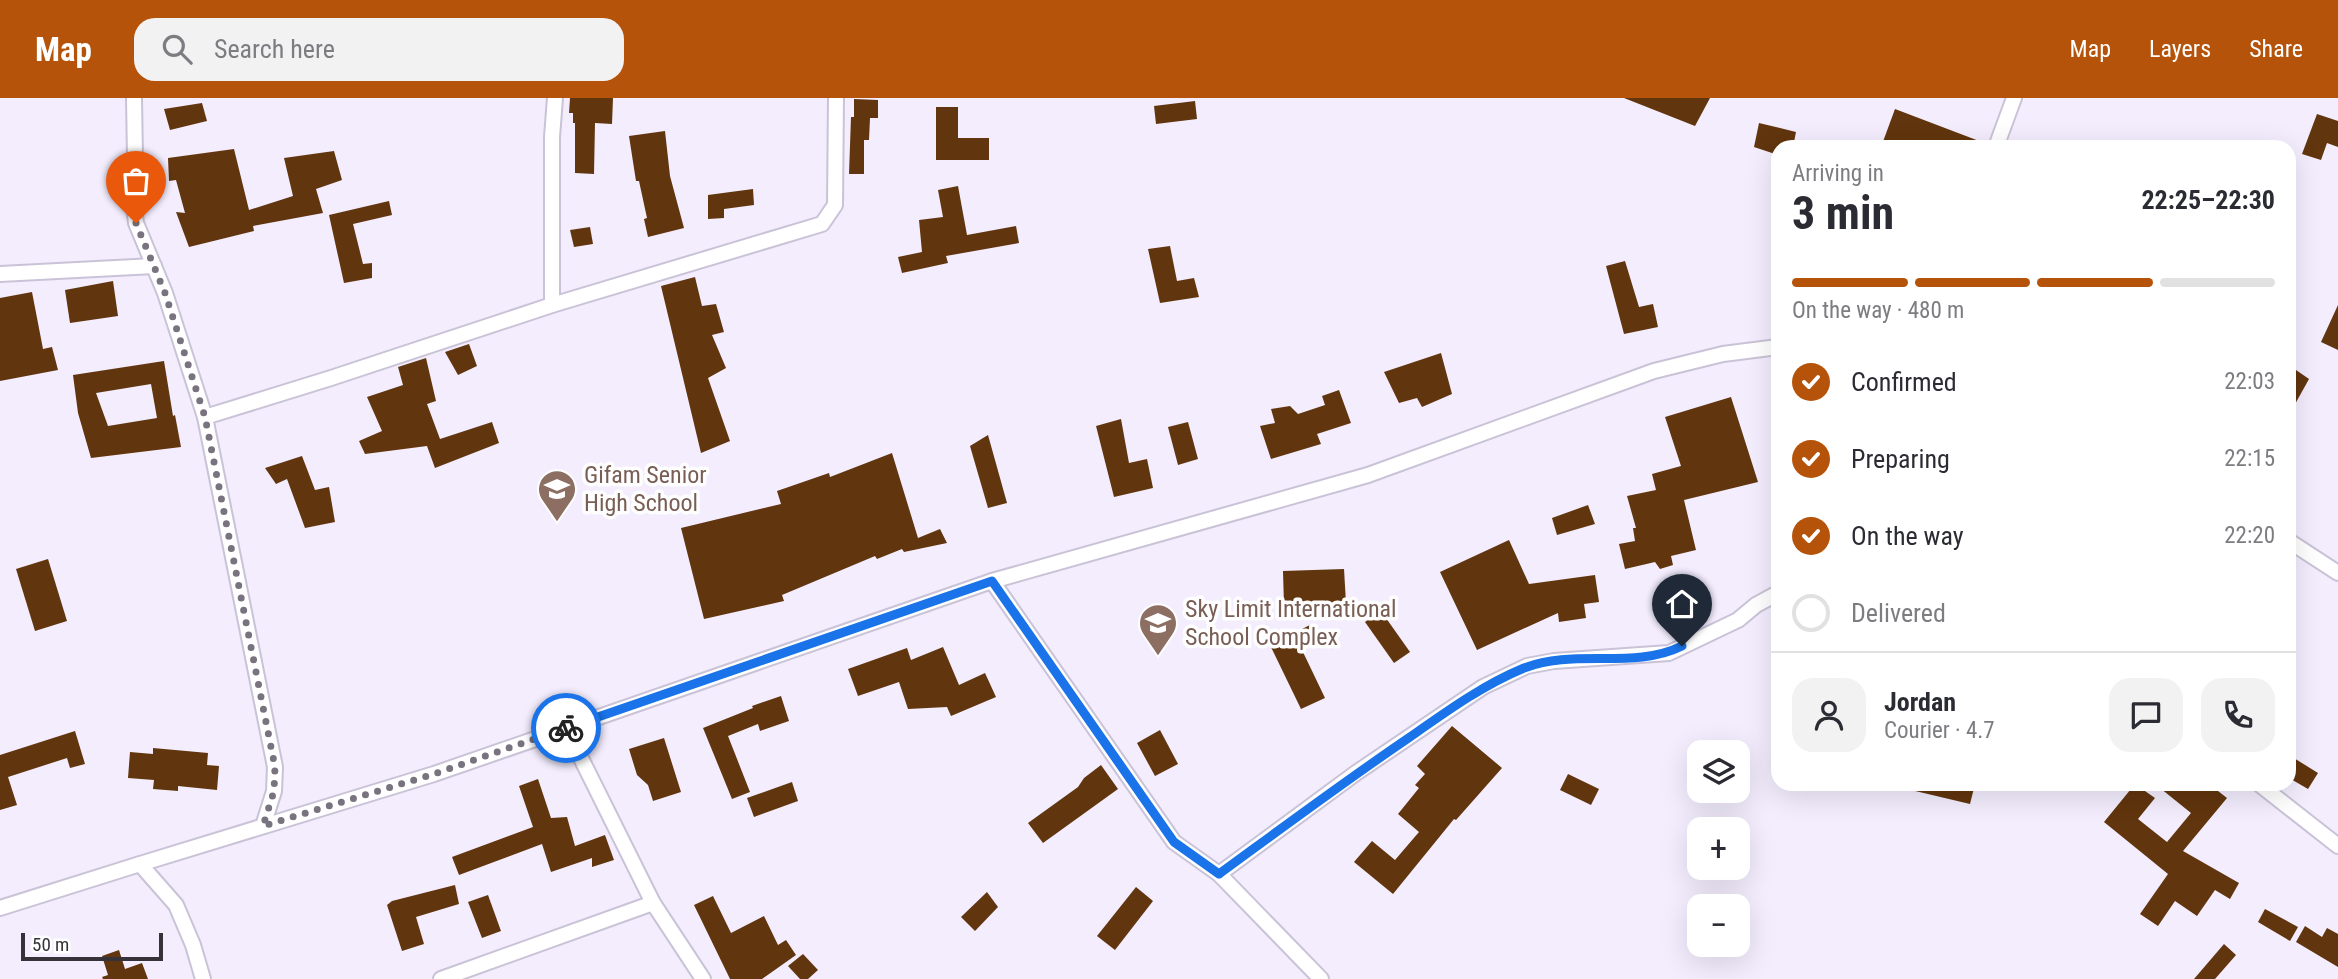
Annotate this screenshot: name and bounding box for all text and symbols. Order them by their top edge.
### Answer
search box [134,18,624,81]
text: Map [35,30,92,69]
icon: search [158,30,196,68]
text: Search here [214,34,335,64]
text: Map [2070,35,2111,63]
text: Layers [2149,35,2211,63]
text: Share [2249,35,2303,63]
pin [106,151,166,223]
text: Arriving in [1792,160,1884,187]
icon: bag [117,162,155,200]
text: 22:25–22:30 [2141,185,2275,215]
text: 3 min [1792,186,1894,240]
text: On the way · 480 m [1792,297,1964,324]
icon: check [1792,363,1830,401]
text: Confirmed [1851,367,1957,397]
text: 22:03 [2224,368,2275,395]
icon: check [1792,440,1830,478]
text: Preparing [1851,444,1950,474]
text: 22:15 [2224,445,2275,472]
place label: Gifam Senior High School [584,461,707,517]
school or university icon: Gifam Senior High School [536,468,578,523]
icon: check [1792,517,1830,555]
text: On the way [1851,521,1964,551]
text: 22:20 [2224,522,2275,549]
pin [1652,574,1712,646]
icon: home [1663,585,1701,623]
place label: Sky Limit International School Complex [1185,595,1397,651]
text: Delivered [1851,598,1946,628]
school or university icon: Sky Limit International School Complex [1137,602,1179,657]
button: person [1792,678,1866,752]
button: chat [2109,678,2183,752]
button: phone [2201,678,2275,752]
text: Jordan [1884,687,1956,717]
courier [531,693,601,763]
icon: bike [547,709,585,747]
text: Courier · 4.7 [1884,717,1995,744]
map controls [1687,740,1750,957]
button: layers [1687,740,1750,803]
button: + [1687,817,1750,880]
button: − [1687,894,1750,957]
scale bar [21,930,163,962]
text: 50 m [32,933,69,956]

